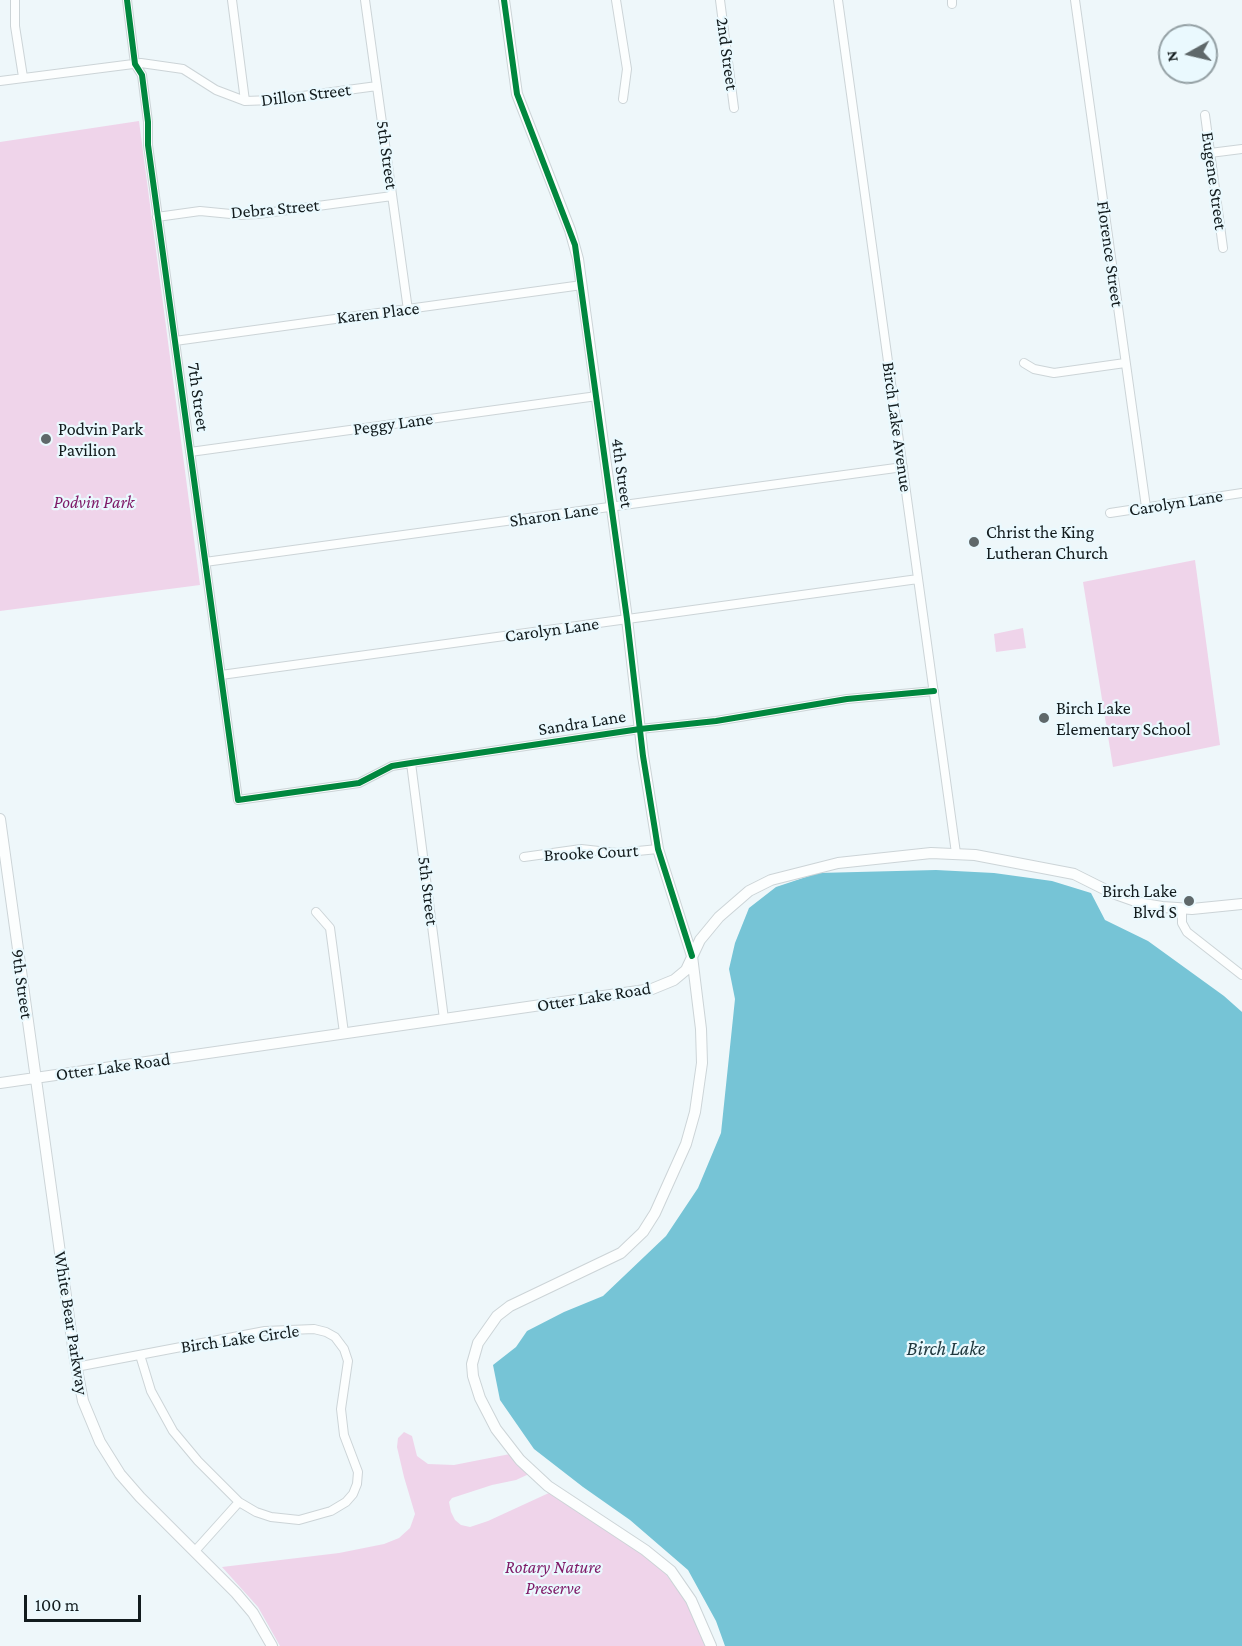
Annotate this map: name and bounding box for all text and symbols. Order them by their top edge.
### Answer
street label: 2nd Street [711,16,743,92]
north arrow [1158,24,1218,84]
text: N [1162,50,1181,63]
street label: Dillon Street [260,79,352,111]
street label: 5th Street [371,119,403,191]
street label: Eugene Street [1196,131,1232,231]
street label: Debra Street [230,194,320,224]
street label: Florence Street [1092,200,1128,308]
street label: Karen Place [336,297,420,329]
street label: 7th Street [182,361,214,433]
street label: Birch Lake Avenue [877,361,917,493]
street label: Peggy Lane [352,408,434,440]
place label: Podvin Park Pavilion [58,418,143,460]
marker: Podvin Park Pavilion [39,432,53,446]
street label: 4th Street [606,437,638,509]
street label: Carolyn Lane [1127,485,1225,521]
park label: Podvin Park [54,491,134,513]
street label: Sharon Lane [508,498,600,532]
place label: Christ the King Lutheran Church [986,521,1108,564]
marker: Christ the King Lutheran Church [967,535,981,549]
street label: Carolyn Lane [504,613,600,647]
place label: Birch Lake Elementary School [1056,697,1191,740]
street label: Sandra Lane [537,705,627,741]
marker: Birch Lake Elementary School [1037,711,1051,725]
street label: Brooke Court [543,840,639,866]
street label: 5th Street [413,855,443,927]
place label: Birch Lake Blvd S [1102,880,1177,922]
marker: Birch Lake Blvd S [1182,894,1196,908]
street label: 9th Street [6,948,38,1020]
street label: Otter Lake Road [535,977,653,1017]
street label: Otter Lake Road [55,1048,171,1086]
street label: White Bear Parkway [49,1250,93,1396]
street label: Birch Lake Circle [179,1320,301,1358]
water label: Birch Lake [907,1337,985,1361]
park label: Rotary Nature Preserve [505,1556,601,1598]
scale bar [27,1583,144,1621]
text: 100 m [35,1595,79,1615]

